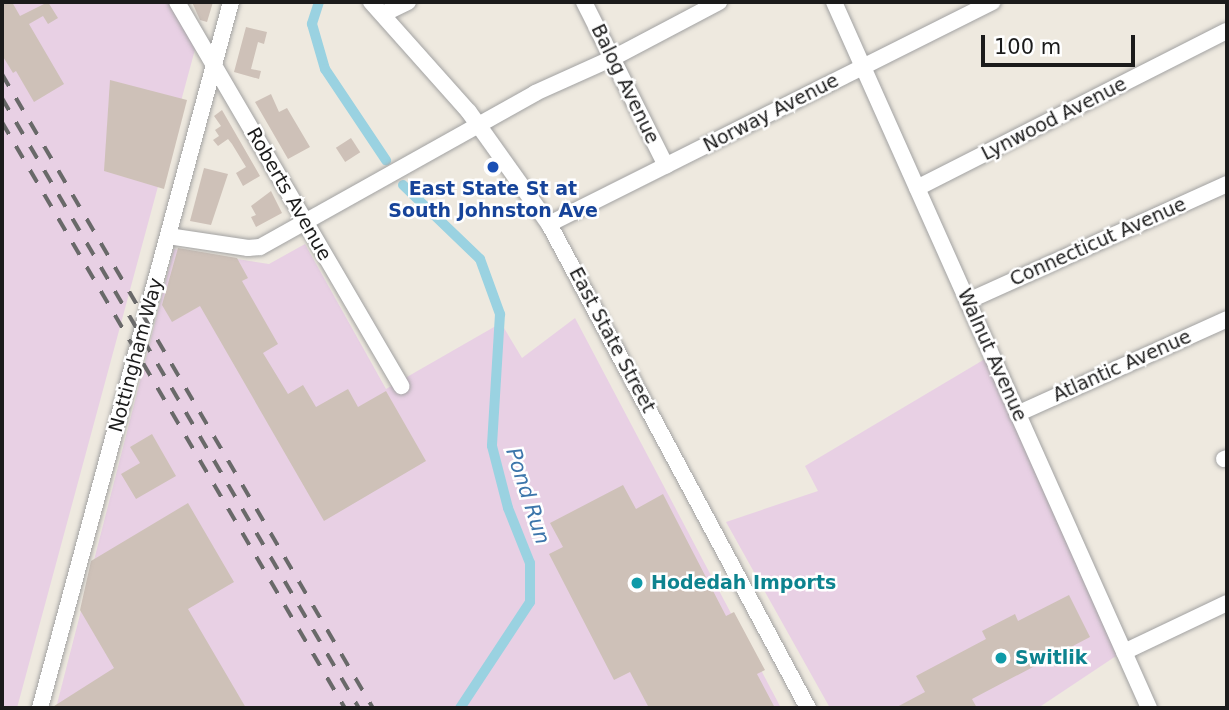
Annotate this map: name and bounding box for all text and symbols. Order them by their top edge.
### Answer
street label: Balog Avenue [586,20,664,148]
scale bar [984,21,1138,65]
text: 100 m [994,35,1061,59]
street label: Norway Avenue [700,69,842,157]
street label: Lynwood Avenue [978,73,1130,165]
street label: Roberts Avenue [242,124,336,264]
marker: East State St at South Johnston Ave [485,159,501,175]
place label: East State St at South Johnston Ave [388,178,598,222]
street label: Connecticut Avenue [1006,193,1190,291]
street label: East State Street [564,264,660,416]
street label: Nottingham Way [104,275,168,435]
street label: Walnut Avenue [953,285,1031,425]
street label: Atlantic Avenue [1049,325,1195,407]
water label: Pond Run [501,445,555,547]
place label: Hodedah Imports [651,572,836,594]
marker: Hodedah Imports [629,575,645,591]
place label: Switlik [1015,647,1087,669]
marker: Switlik [993,650,1009,666]

